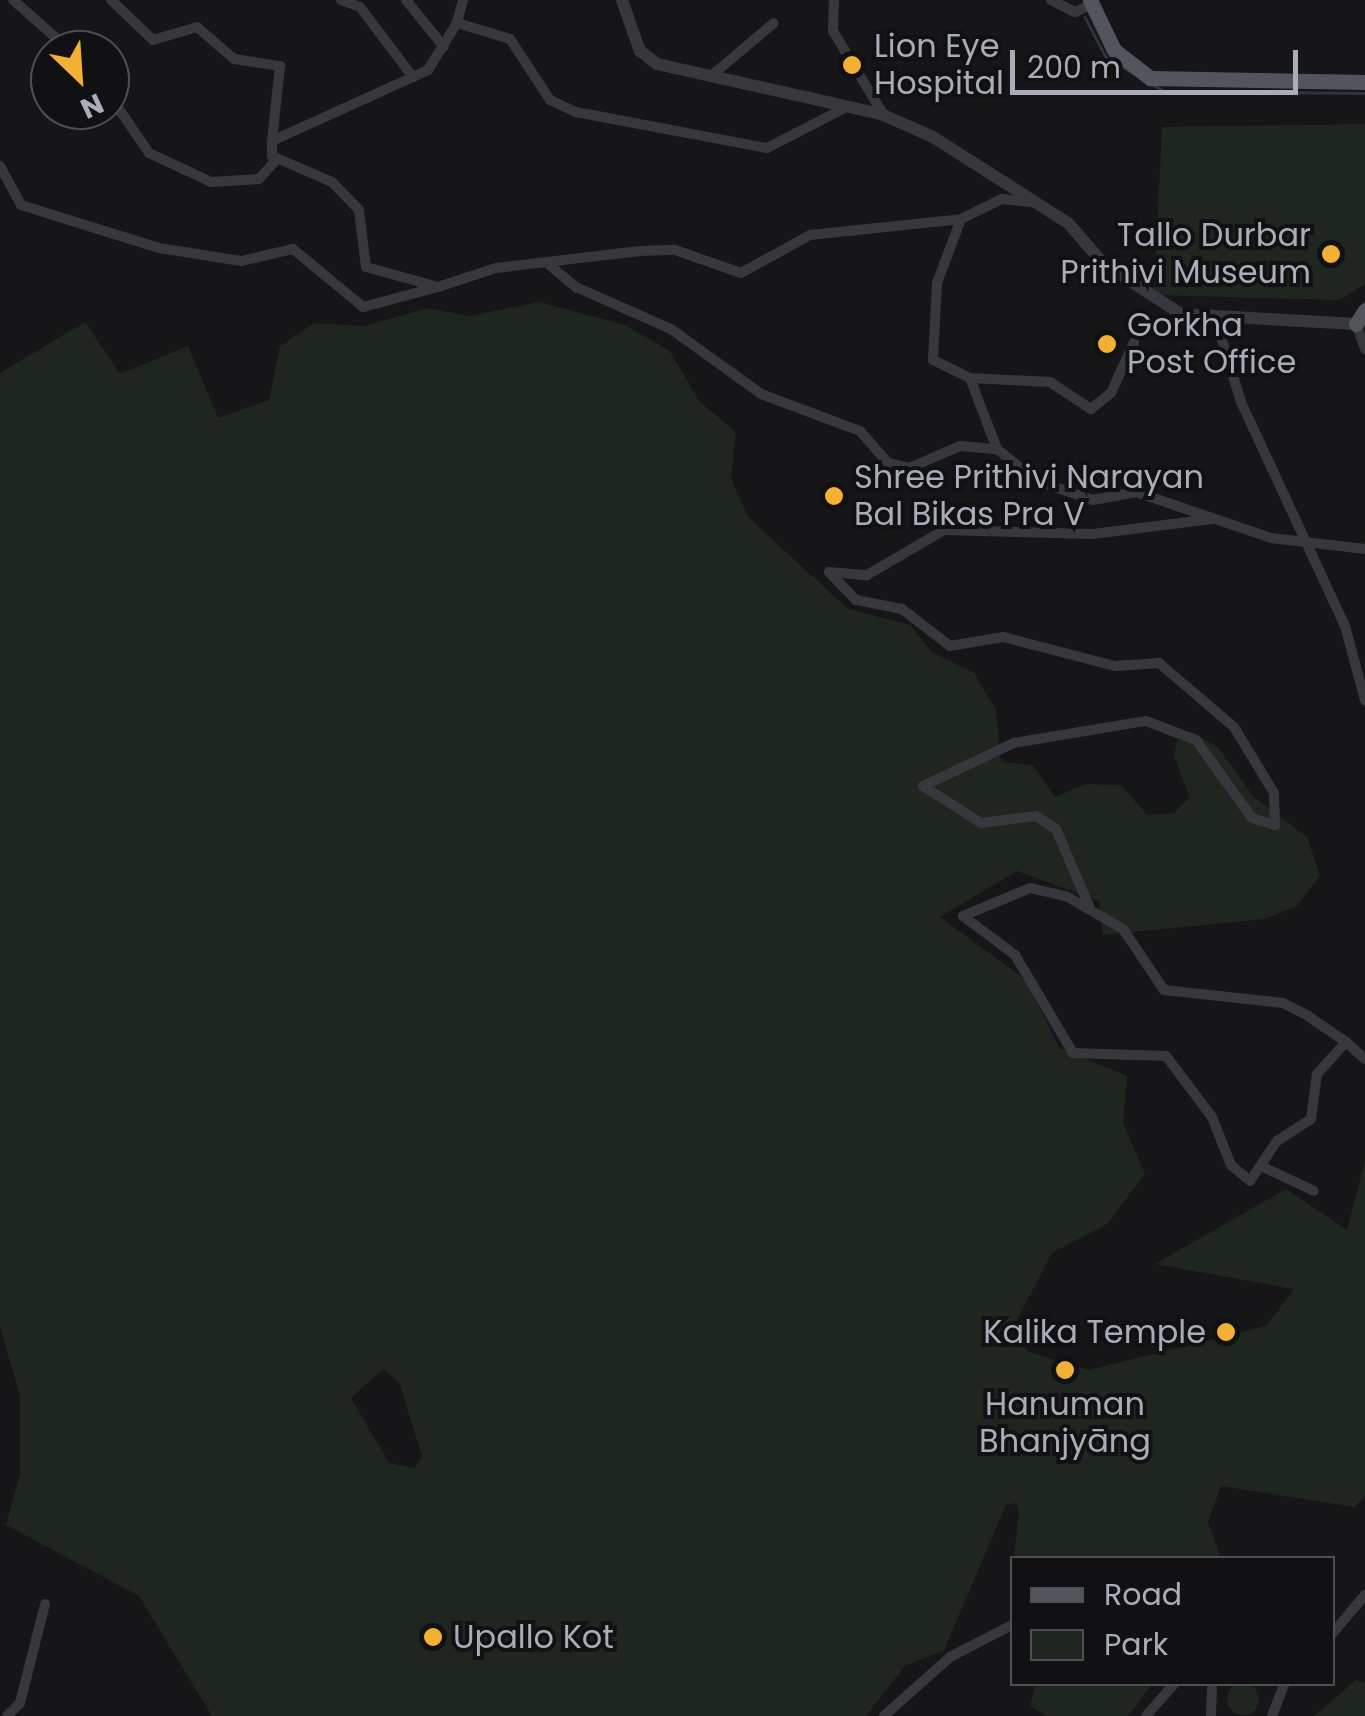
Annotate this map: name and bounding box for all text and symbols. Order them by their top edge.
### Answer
place label: Lion Eye Hospital [874,28,1004,103]
north arrow [30,30,130,130]
scale bar [1015,30,1302,92]
text: 200 m [1027,46,1121,89]
marker: Lion Eye Hospital [839,52,865,78]
text: N [74,84,110,128]
place label: Tallo Durbar Prithivi Museum [1060,217,1311,292]
marker: Tallo Durbar Prithivi Museum [1320,243,1342,265]
place label: Gorkha Post Office [1127,307,1296,382]
marker: Gorkha Post Office [1096,333,1118,355]
place label: Shree Prithivi Narayan Bal Bikas Pra V [854,459,1204,534]
marker: Shree Prithivi Narayan Bal Bikas Pra V [823,485,845,507]
place label: Kalika Temple [983,1313,1206,1351]
marker: Kalika Temple [1215,1321,1237,1343]
marker: Hanuman Bhanjyāng [1054,1359,1076,1381]
place label: Hanuman Bhanjyāng [979,1386,1151,1461]
legend [1010,1556,1335,1686]
text: Road [1104,1573,1182,1616]
place label: Upallo Kot [453,1618,614,1656]
text: Park [1104,1623,1168,1666]
marker: Upallo Kot [422,1626,444,1648]

